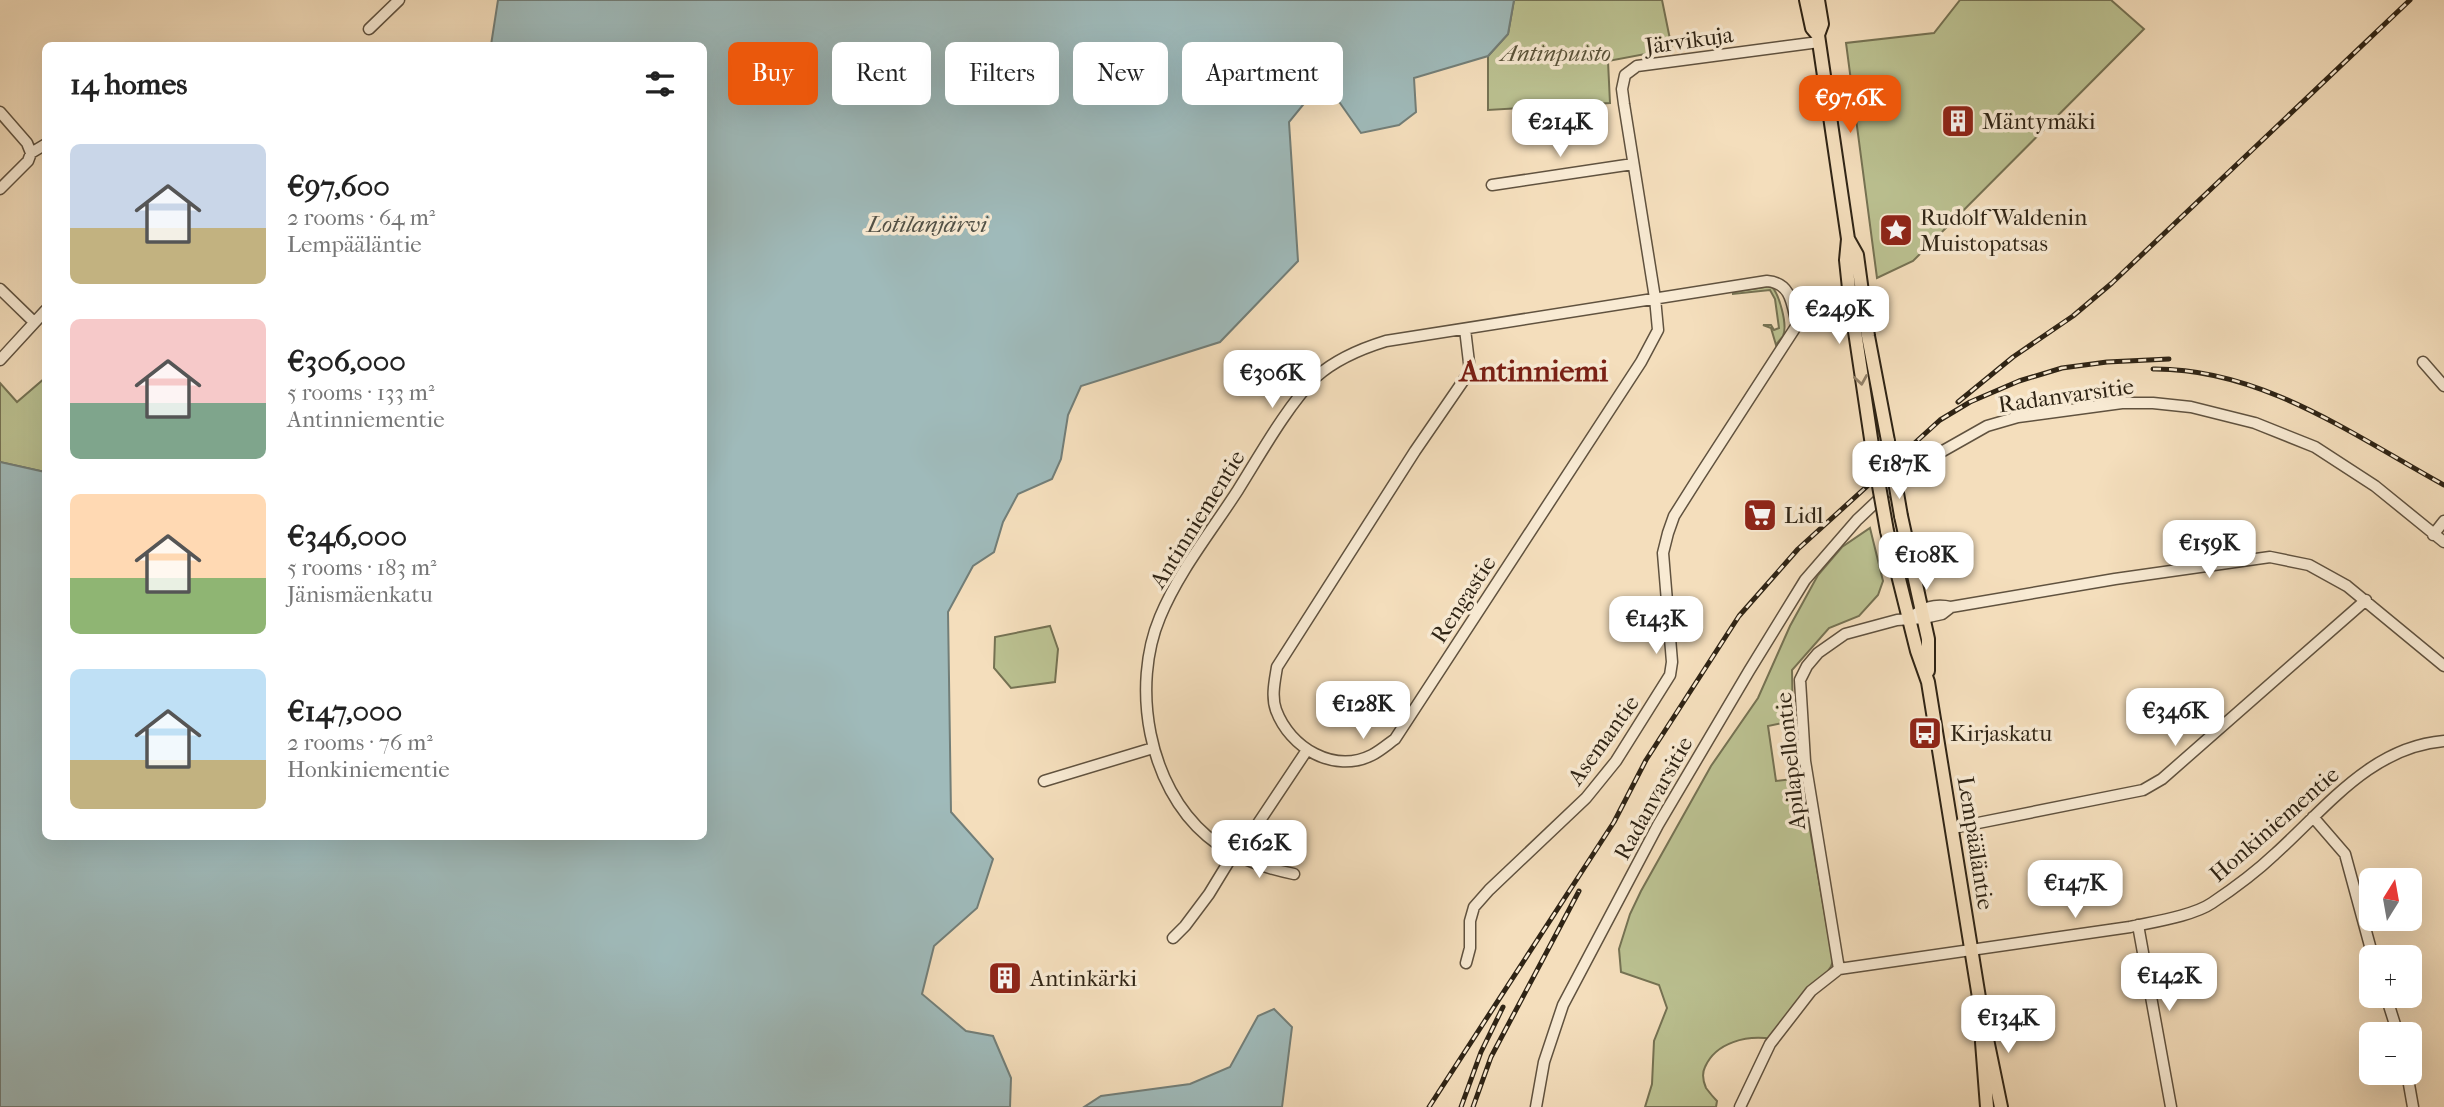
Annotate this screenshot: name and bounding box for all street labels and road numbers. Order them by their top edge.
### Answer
street label: Järvikuja [1641,21,1735,60]
street label: Radanvarsitie [1996,373,2136,418]
street label: Antinniementie [1144,445,1251,594]
street label: Rengastie [1425,551,1502,648]
street label: Asemantie [1561,690,1645,791]
street label: Apilapellontie [1770,691,1811,832]
street label: Radanvarsitie [1608,732,1698,865]
street label: Honkiniementie [2204,761,2345,888]
street label: Lempääläntie [1952,774,1999,912]

